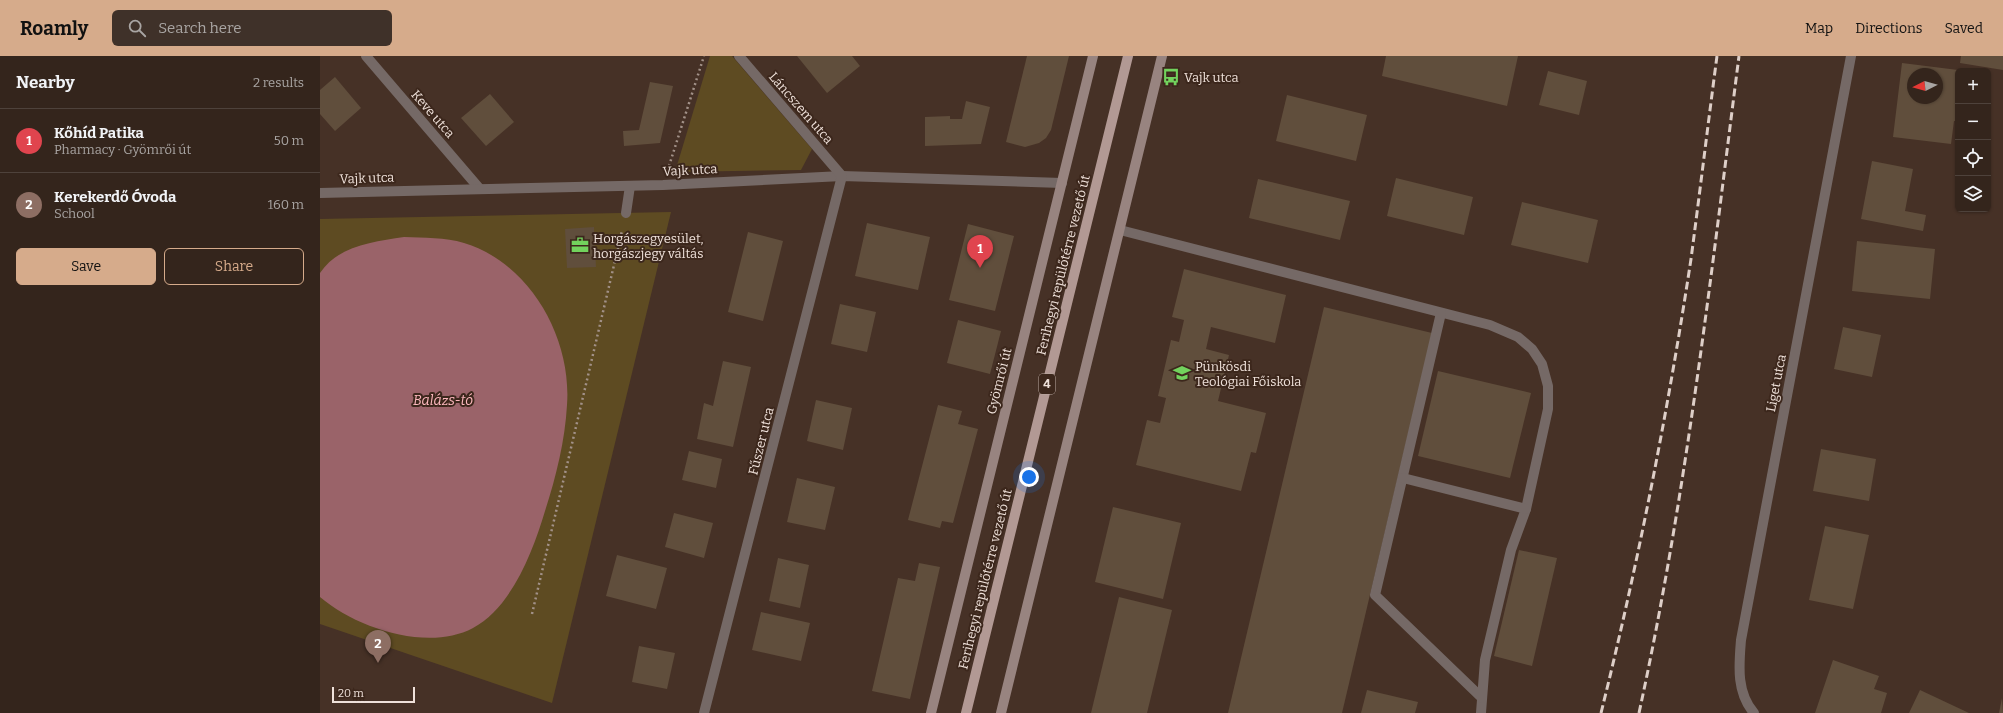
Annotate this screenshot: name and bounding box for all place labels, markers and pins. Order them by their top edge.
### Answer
bus stop icon: Vajk utca [1161,67,1181,87]
place label: Vajk utca [1184,70,1239,85]
place label: Horgászegyesület, horgászjegy váltás [593,231,704,261]
office icon: Horgászegyesület, horgászjegy váltás [570,235,590,255]
pin: 1 [967,235,993,268]
place label: Pünkösdi Teológiai Főiskola [1195,359,1301,389]
school or university icon: Pünkösdi Teológiai Főiskola [1172,363,1192,383]
pin: 2 [365,630,391,663]

